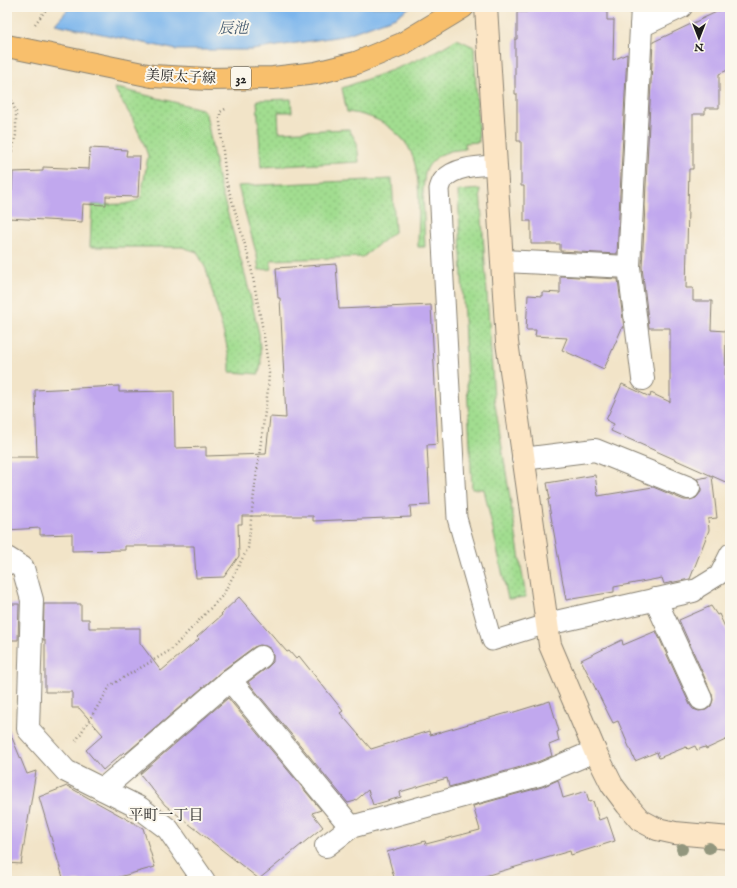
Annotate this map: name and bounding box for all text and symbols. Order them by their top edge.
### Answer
north arrow [679,18,719,58]
water label: 辰池 [218,19,250,38]
text: N [694,40,705,54]
street label: 美原太子線 [146,66,216,88]
road number: 32 [231,67,251,89]
district label: 平町一丁目 [128,806,204,825]

